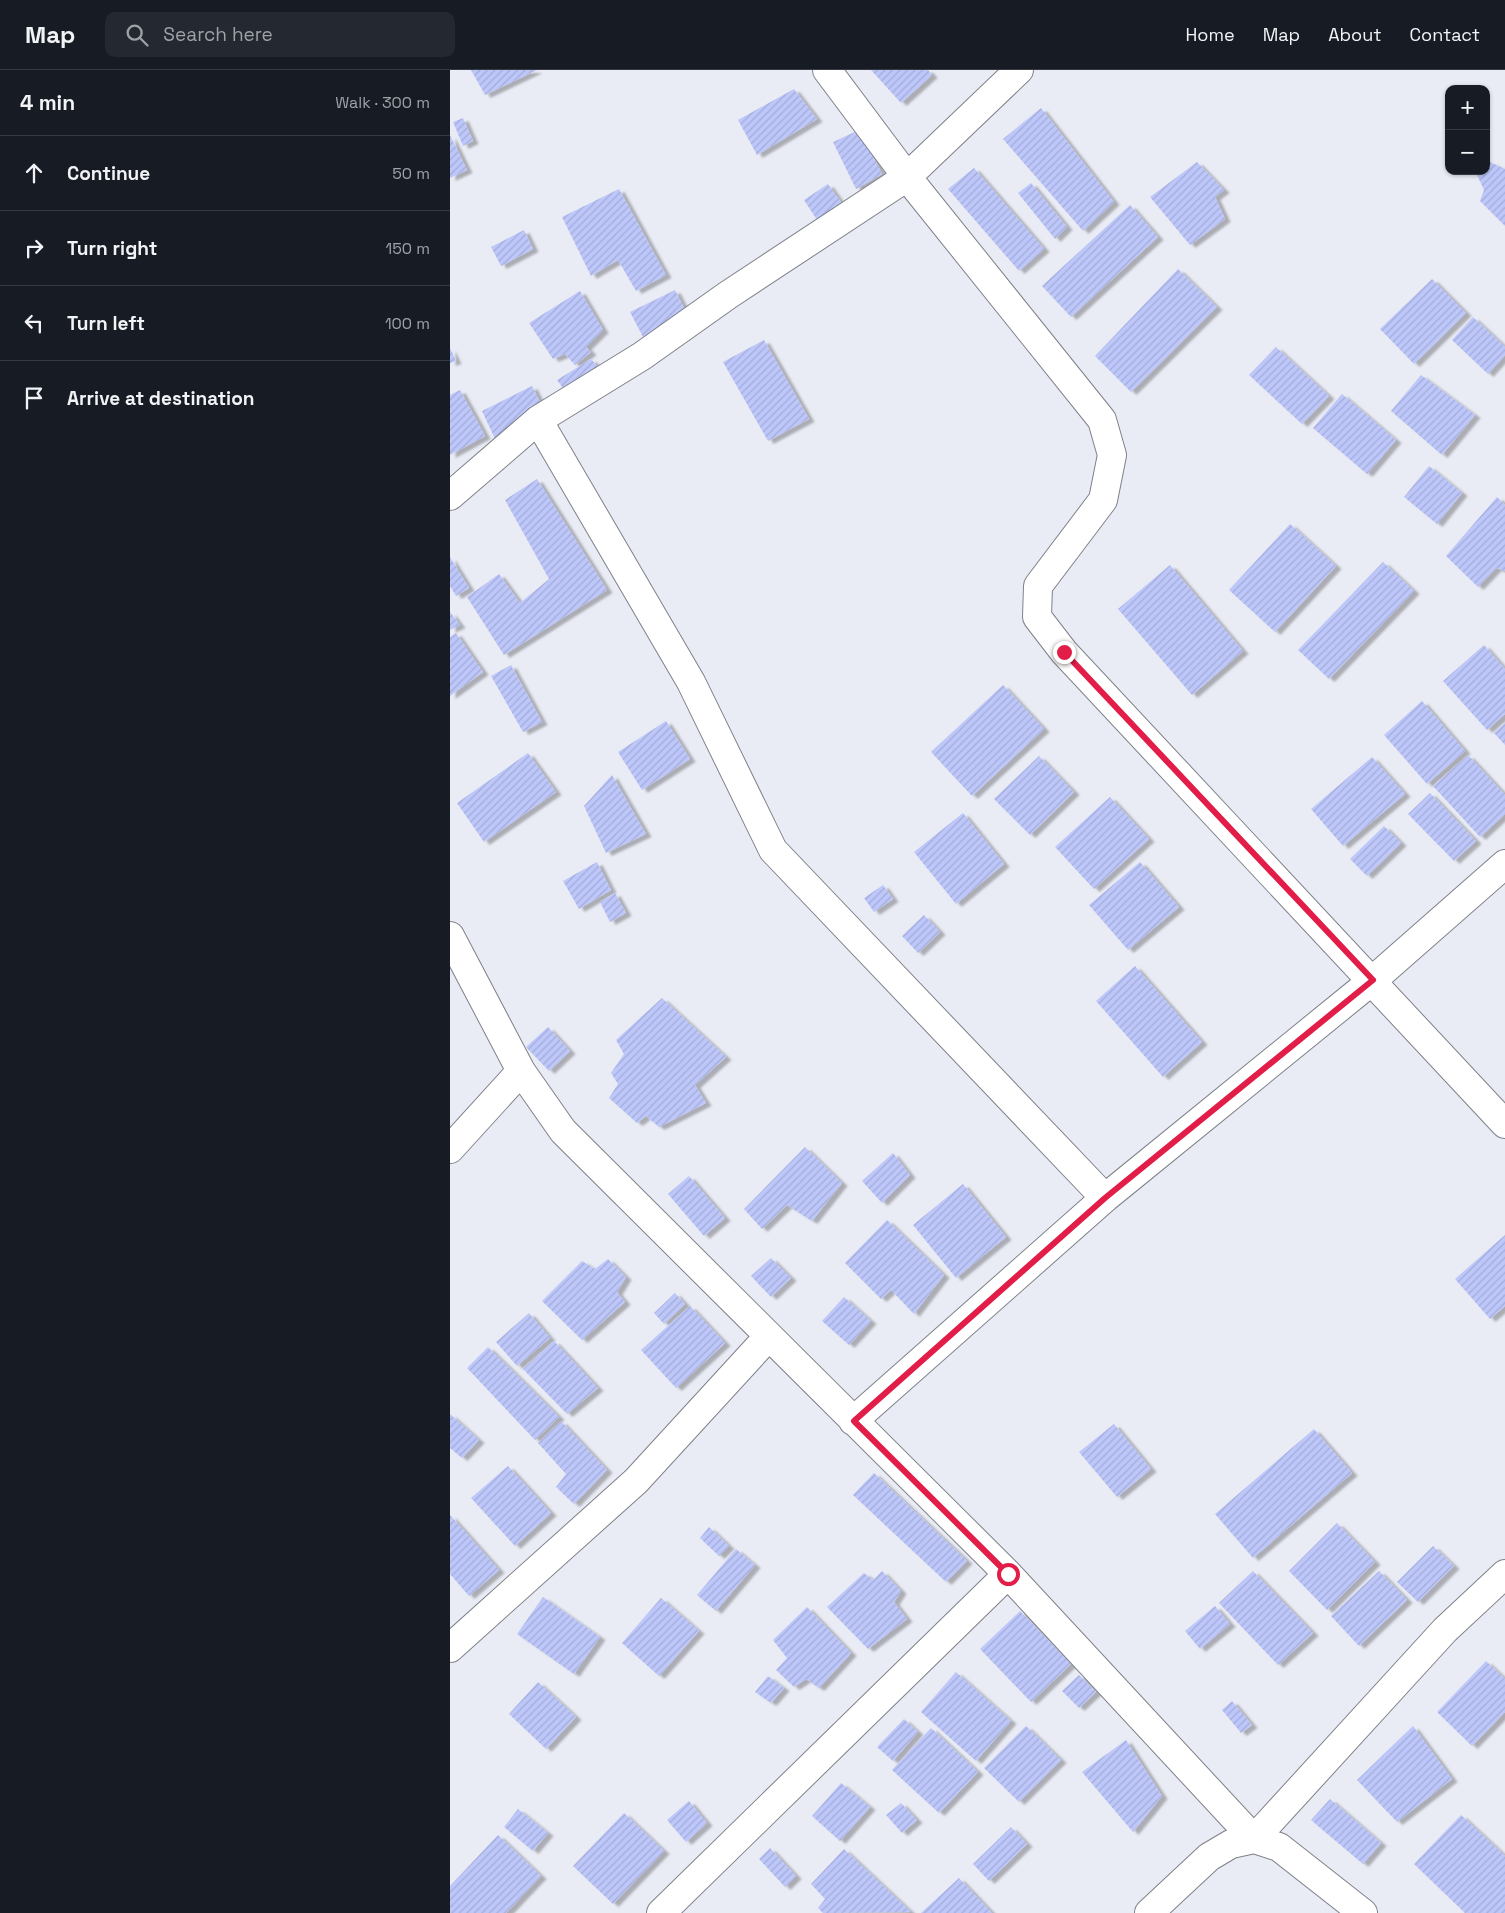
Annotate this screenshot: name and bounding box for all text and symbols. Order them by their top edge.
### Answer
search box [105,12,455,57]
text: Map [25,19,75,50]
icon: search [123,21,151,49]
text: Search here [163,22,273,47]
text: Home [1186,23,1235,46]
text: Map [1263,23,1300,46]
text: About [1328,23,1382,46]
text: Contact [1410,23,1480,46]
map controls [1445,85,1490,175]
button: + [1445,85,1490,130]
text: 4 min [20,89,75,116]
text: Walk · 300 m [335,92,430,113]
button: − [1445,130,1490,175]
icon: ahead [20,159,48,187]
text: Continue [67,161,150,186]
text: 50 m [392,163,430,184]
icon: right [20,234,48,262]
text: Turn right [67,236,157,261]
text: 150 m [386,238,430,259]
icon: left [20,309,48,337]
text: Turn left [67,311,145,336]
text: 100 m [385,313,430,334]
icon: arrive [20,384,48,412]
text: Arrive at destination [67,386,255,411]
route end [1053,641,1076,664]
route start [997,1563,1020,1586]

